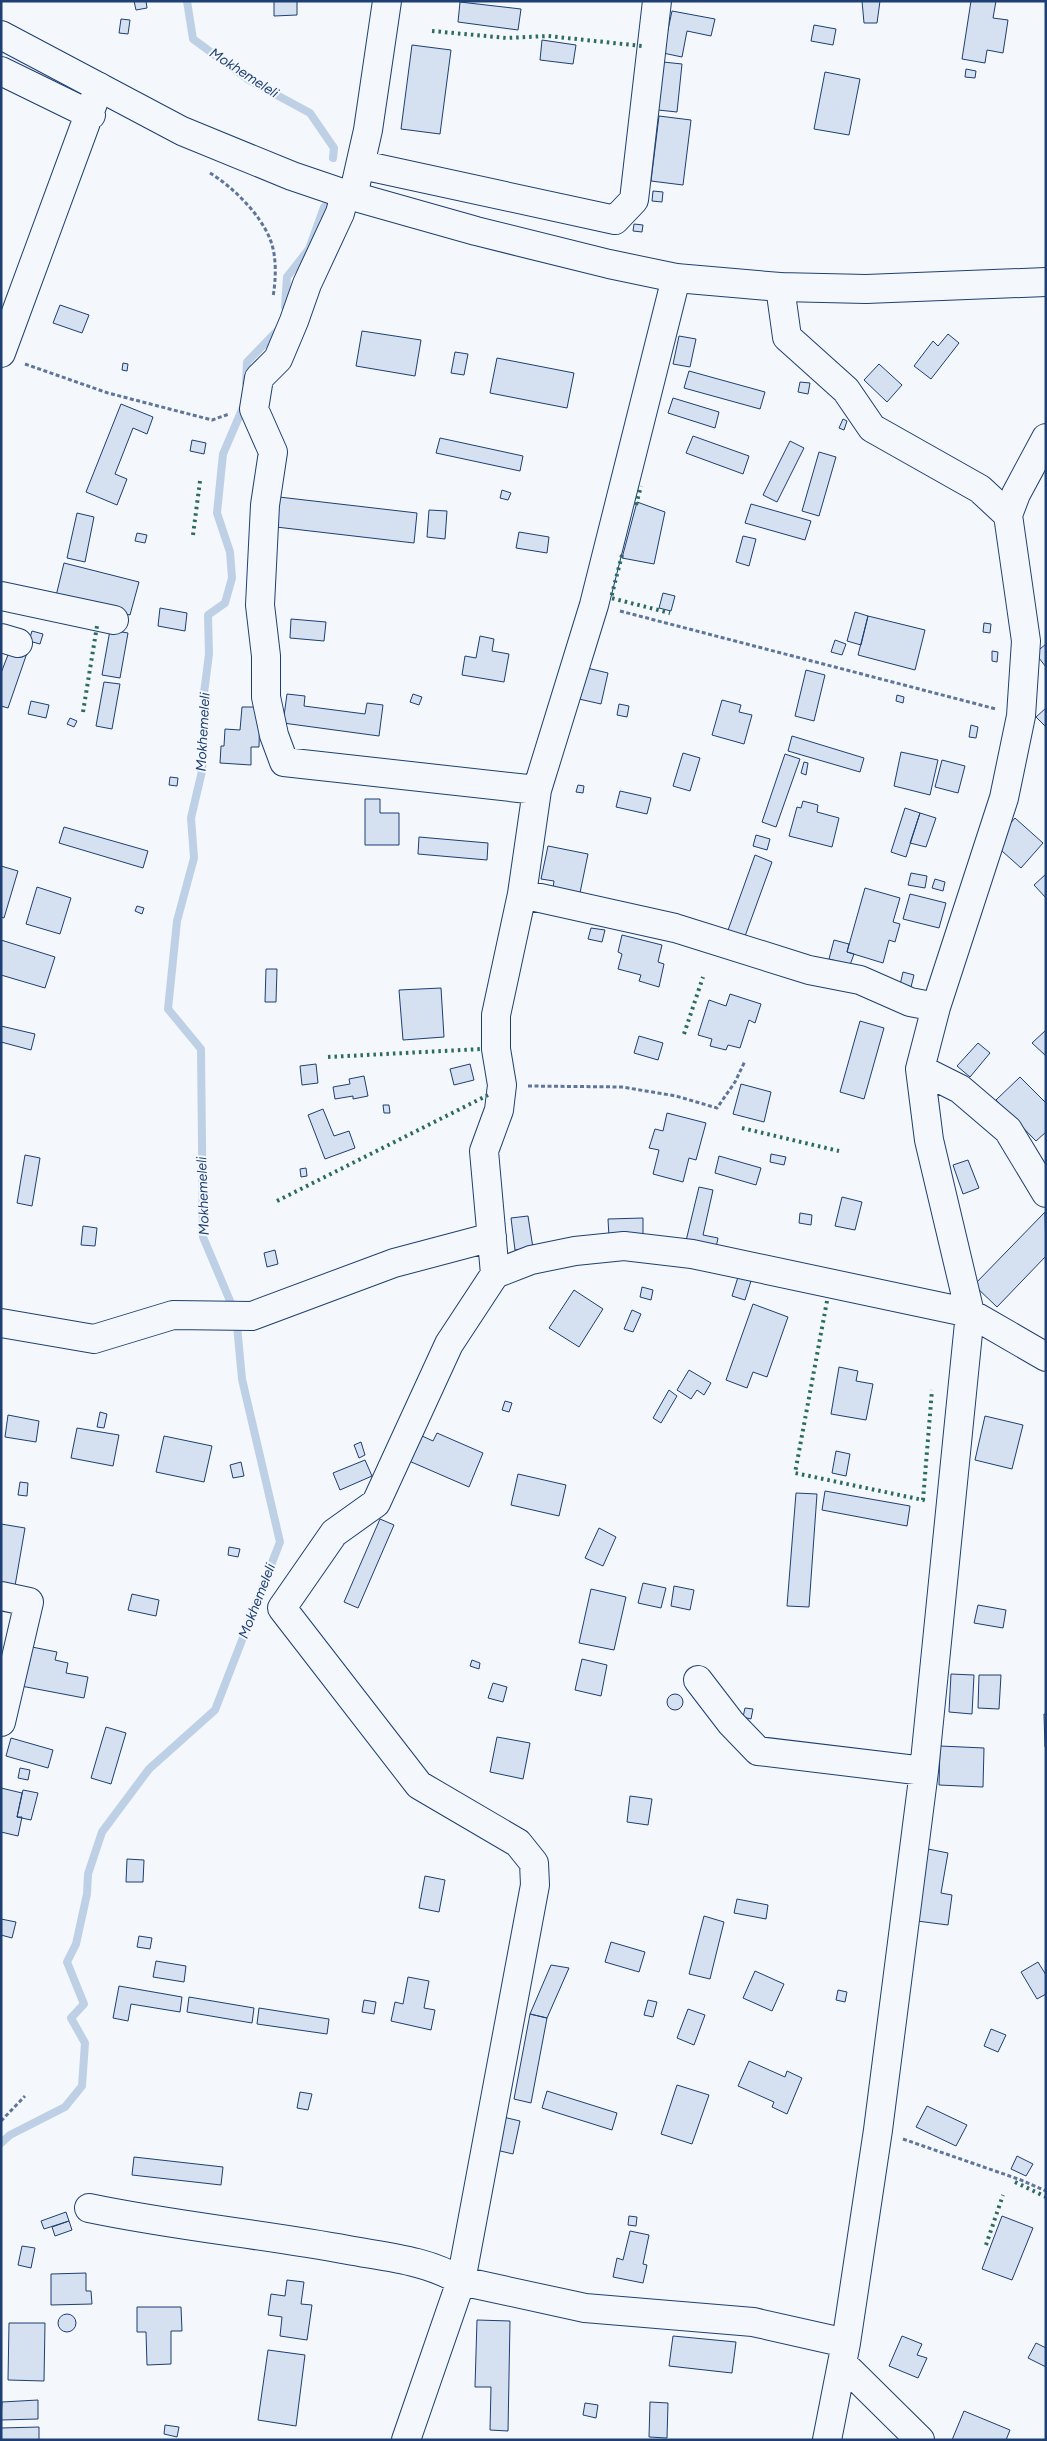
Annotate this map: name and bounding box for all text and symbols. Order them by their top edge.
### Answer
water label: Mokhemeleli [206,44,282,102]
water label: Mokhemeleli [192,691,214,772]
water label: Mokhemeleli [193,1156,213,1236]
water label: Mokhemeleli [235,1560,279,1641]

